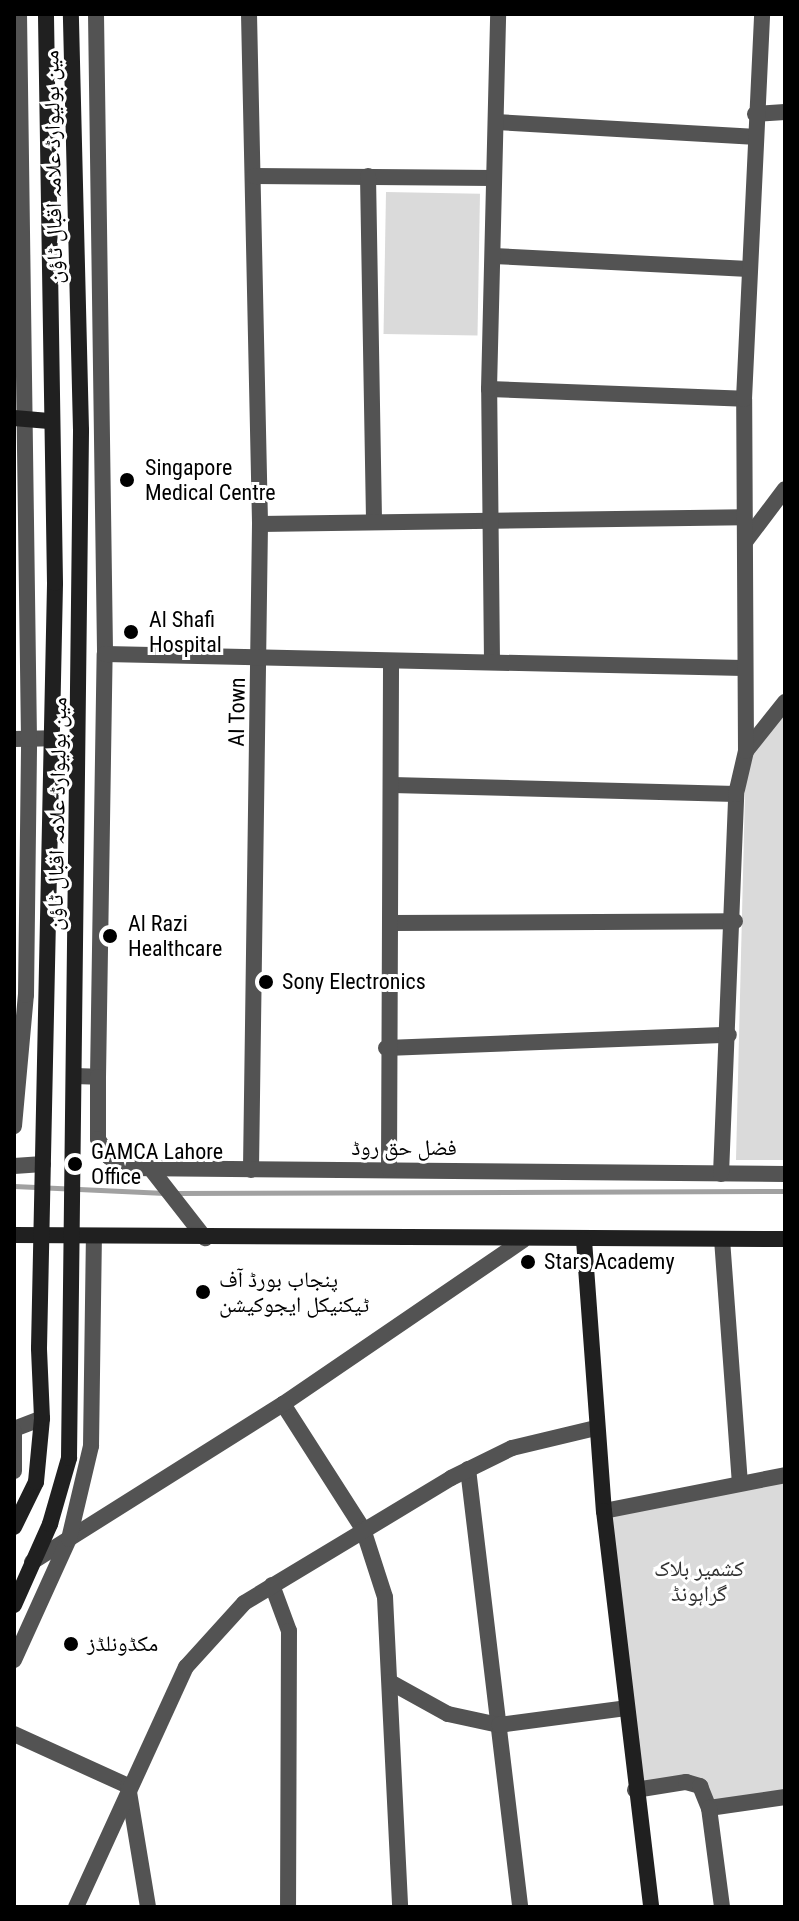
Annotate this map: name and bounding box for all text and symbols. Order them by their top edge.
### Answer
street label: مین بولیوارڈ علامہ اقبال ٹاؤن [38,50,68,284]
place label: Singapore Medical Centre [145,454,275,506]
marker: Singapore Medical Centre [116,469,138,491]
place label: Al Shafi Hospital [149,606,222,658]
marker: Al Shafi Hospital [120,621,142,643]
street label: AI Town [223,677,251,747]
street label: مین بولیوارڈ علامہ اقبال ٹاؤن [42,697,72,931]
place label: Al Razi Healthcare [128,910,222,962]
marker: Al Razi Healthcare [99,925,121,947]
place label: Sony Electronics [282,969,426,995]
marker: Sony Electronics [257,973,275,991]
street label: فضل حق روڈ [351,1135,457,1161]
place label: GAMCA Lahore Office [91,1138,223,1190]
marker: GAMCA Lahore Office [66,1155,84,1173]
place label: Stars Academy [544,1249,675,1275]
marker: Stars Academy [519,1253,537,1271]
place label: پنجاب بورڈ آف ٹیکنیکل ایجوکیشن [219,1266,369,1318]
marker: پنجاب بورڈ آف ٹیکنیکل ایجوکیشن [194,1283,212,1301]
park label: کشمیر بلاک ﮔﺮﺍﮨﻮﻧﮉ [654,1555,744,1606]
place label: مکڈونلڈز [87,1631,158,1657]
marker: مکڈونلڈز [62,1635,80,1653]

